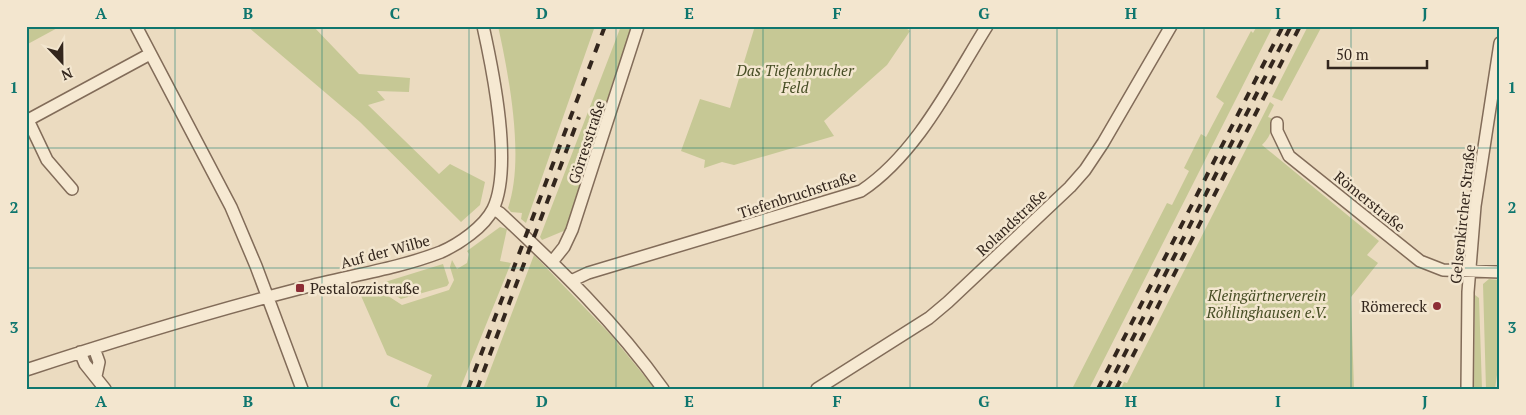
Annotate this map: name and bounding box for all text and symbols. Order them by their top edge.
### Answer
text: A [95,2,107,24]
text: B [243,2,253,24]
text: C [390,2,400,24]
text: D [536,2,548,24]
text: E [684,2,694,24]
text: F [832,2,842,24]
text: G [978,2,990,24]
text: H [1125,2,1137,24]
text: I [1275,2,1281,24]
text: J [1422,2,1428,24]
north arrow [38,38,88,88]
scale bar [1328,38,1427,70]
text: 50 m [1336,44,1369,64]
park label: Das Tiefenbrucher Feld [735,60,855,97]
text: N [58,64,76,85]
text: 1 [9,76,19,98]
text: 1 [1507,76,1517,98]
street label: Görresstraße [563,98,609,186]
street label: Gelsenkircher Straße [1445,143,1479,285]
street label: Tiefenbruchstraße [735,165,859,223]
street label: Römerstraße [1330,166,1410,236]
street label: Rolandstraße [971,184,1051,260]
text: 2 [9,196,19,218]
text: 2 [1507,196,1517,218]
street label: Auf der Wilbe [338,229,432,273]
place label: Pestalozzistraße [310,278,420,298]
marker: Pestalozzistraße [294,282,306,294]
park label: Kleingärtnerverein Röhlinghausen e.V. [1206,285,1327,322]
place label: Römereck [1361,296,1427,316]
marker: Römereck [1431,300,1443,312]
text: 3 [9,316,19,338]
text: 3 [1507,316,1517,338]
text: A [95,390,107,412]
text: B [243,390,253,412]
text: C [390,390,400,412]
text: D [536,390,548,412]
text: E [684,390,694,412]
text: F [832,390,842,412]
text: G [978,390,990,412]
text: H [1125,390,1137,412]
text: I [1275,390,1281,412]
text: J [1422,390,1428,412]

